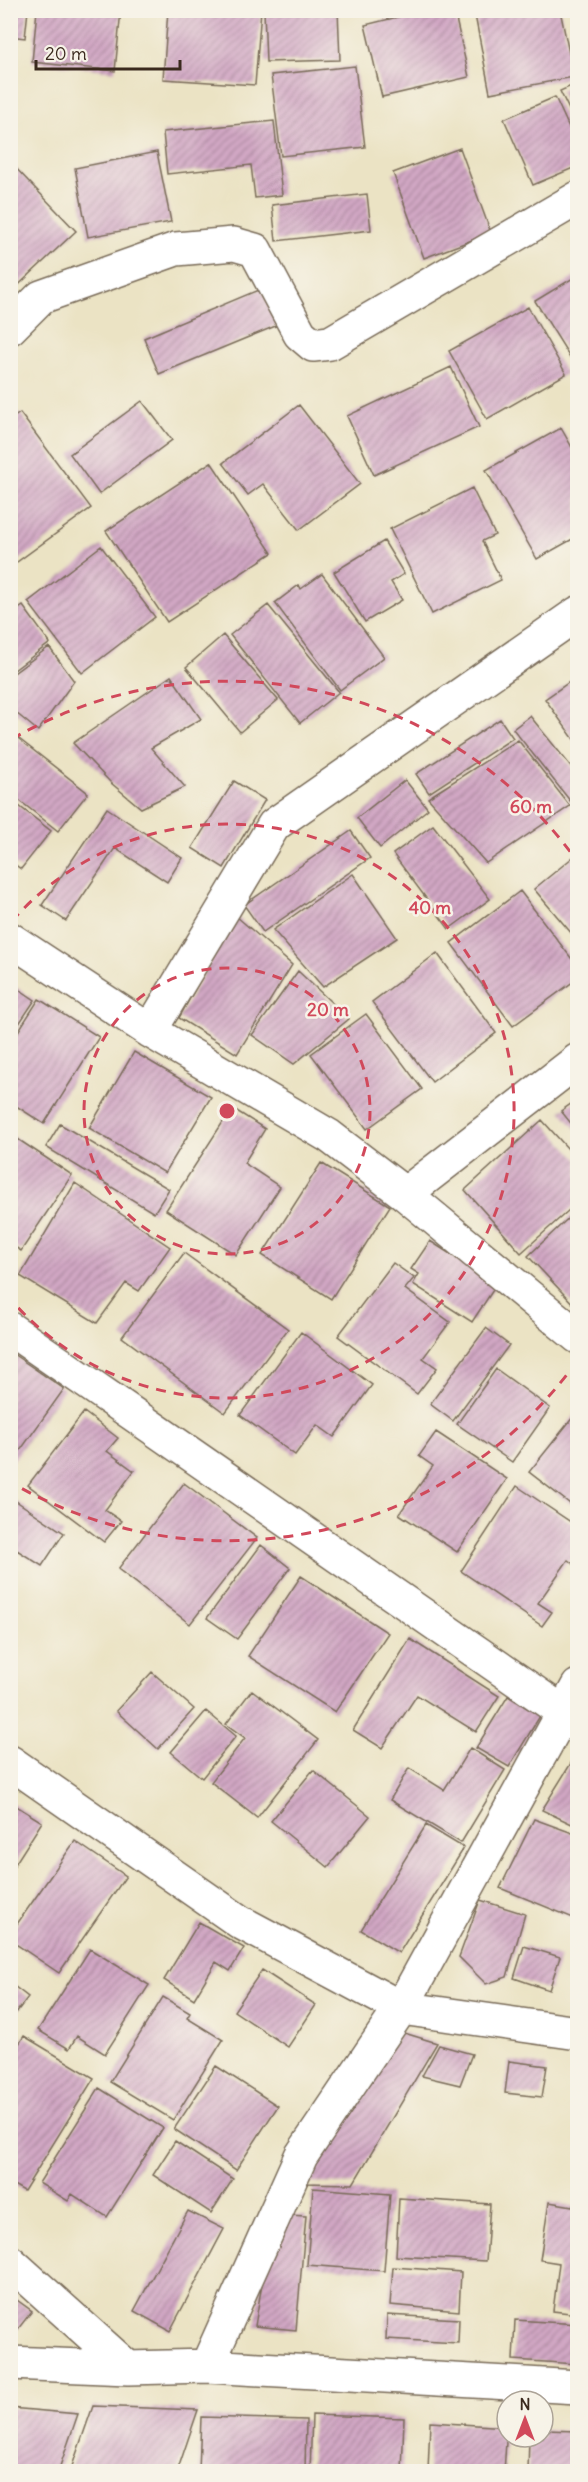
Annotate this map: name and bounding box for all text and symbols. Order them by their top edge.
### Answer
scale bar [36,33,180,71]
text: 20 m [45,42,87,65]
text: 60 m [510,795,552,818]
text: 40 m [409,896,451,919]
text: 20 m [307,998,349,1021]
centre of rings [217,1101,237,1121]
north arrow [495,2389,555,2449]
text: N [519,2394,531,2414]

